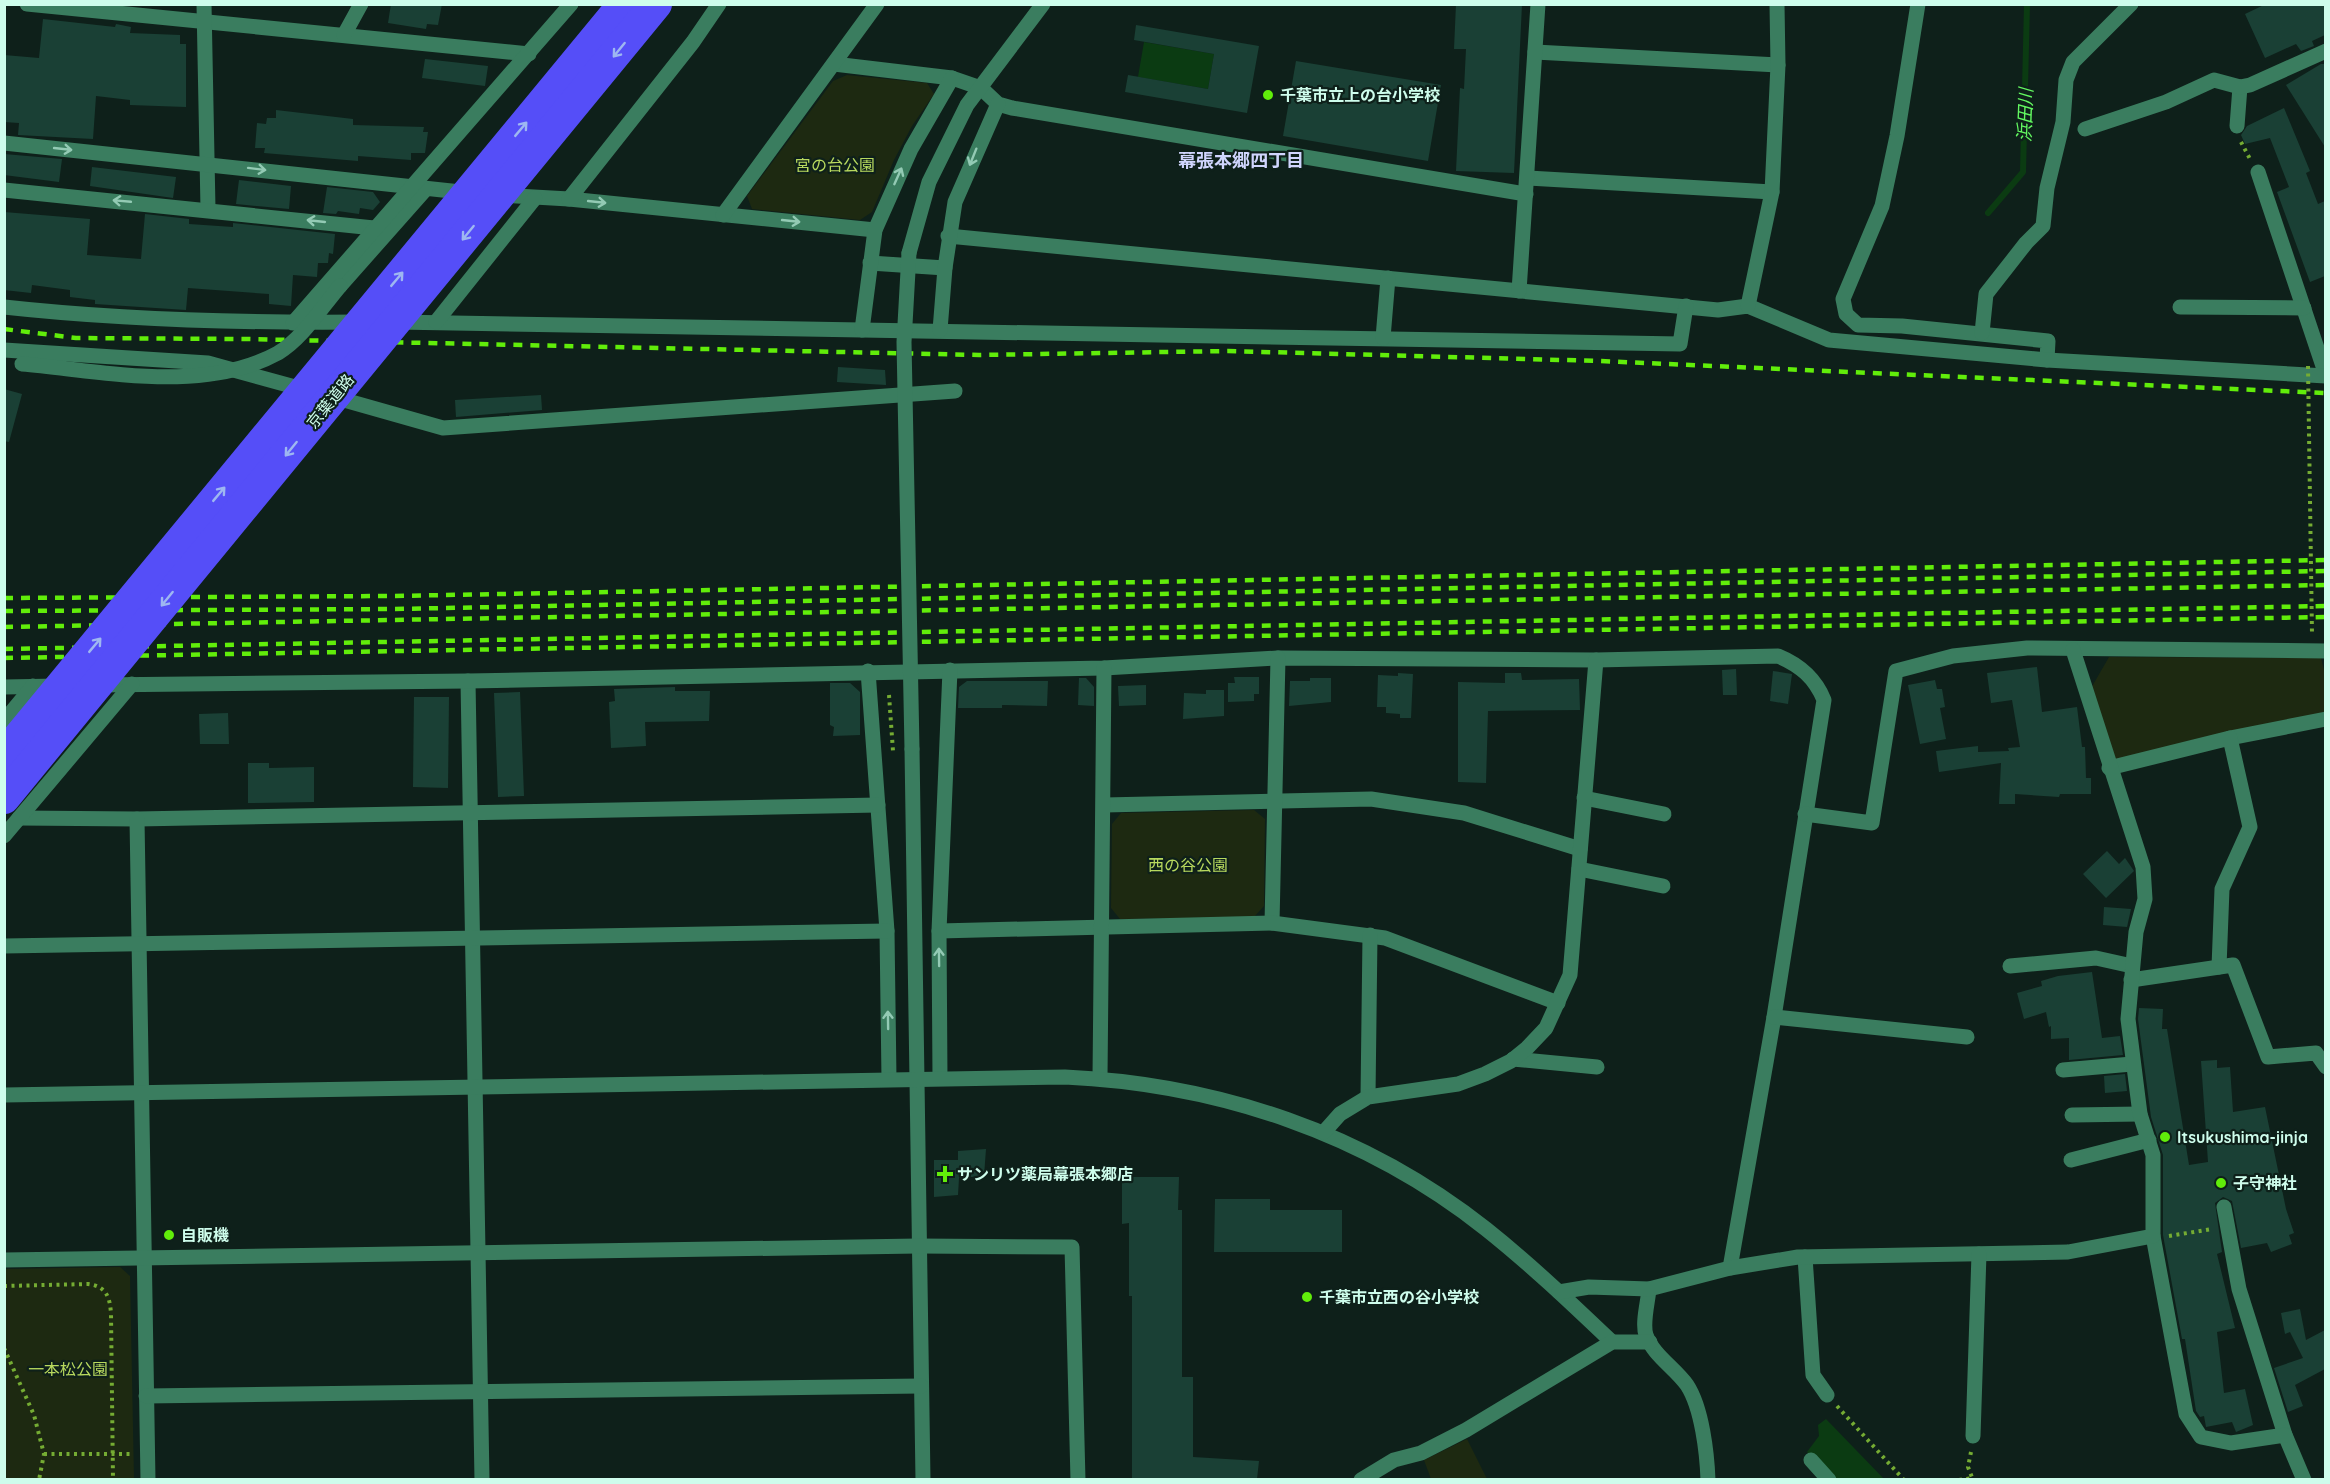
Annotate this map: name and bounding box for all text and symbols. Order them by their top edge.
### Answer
one-way arrow [612,42,625,58]
place label: 千葉市立上の台小学校 [1280,85,1440,105]
water label: 浜田川 [2013,86,2038,142]
marker: 千葉市立上の台小学校 [1261,88,1275,102]
one-way arrow [514,122,528,137]
one-way arrow [52,144,72,155]
one-way arrow [967,147,978,166]
district label: 幕張本郷四丁目 [1178,149,1304,172]
park label: 宮の台公園 [795,155,875,175]
one-way arrow [246,164,266,175]
one-way arrow [894,167,905,185]
one-way arrow [113,195,133,206]
one-way arrow [587,197,606,208]
one-way arrow [307,215,327,226]
one-way arrow [781,216,800,227]
one-way arrow [462,225,475,241]
one-way arrow [390,272,404,287]
street label: 京葉道路 [302,370,358,432]
one-way arrow [285,440,298,456]
one-way arrow [213,487,226,503]
one-way arrow [161,591,174,607]
one-way arrow [89,637,102,653]
park label: 西の谷公園 [1148,855,1228,875]
one-way arrow [933,947,945,967]
one-way arrow [882,1011,894,1031]
place label: Itsukushima-jinja [2177,1127,2308,1147]
marker: Itsukushima-jinja [2158,1130,2172,1144]
place label: サンリツ薬局幕張本郷店 [957,1164,1133,1184]
marker: サンリツ薬局幕張本郷店 [938,1167,952,1181]
place label: 子守神社 [2233,1173,2297,1193]
marker: 子守神社 [2214,1176,2228,1190]
place label: 自販機 [181,1225,229,1245]
marker: 自販機 [162,1228,176,1242]
place label: 千葉市立西の谷小学校 [1319,1287,1479,1307]
marker: 千葉市立西の谷小学校 [1300,1290,1314,1304]
park label: 一本松公園 [28,1359,108,1379]

